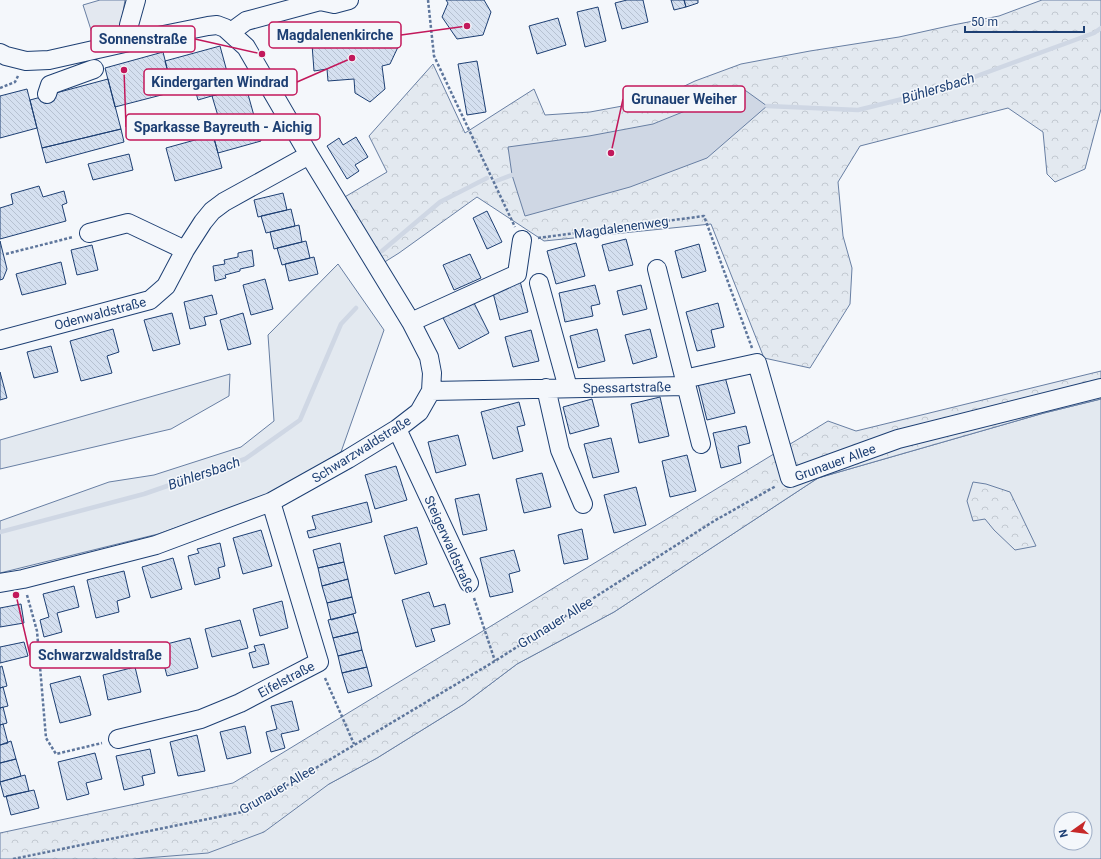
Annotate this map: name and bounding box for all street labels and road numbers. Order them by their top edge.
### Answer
street label: Magdalenenweg [573,213,669,242]
street label: Odenwaldstraße [53,294,148,333]
street label: Spessartstraße [583,379,671,396]
street label: Schwarzwaldstraße [309,413,413,486]
street label: Grunauer Allee [793,441,878,484]
street label: Steigerwaldstraße [421,493,478,595]
street label: Grunauer Allee [515,594,595,651]
street label: Eifelstraße [255,658,317,701]
street label: Grunauer Allee [237,762,318,817]

